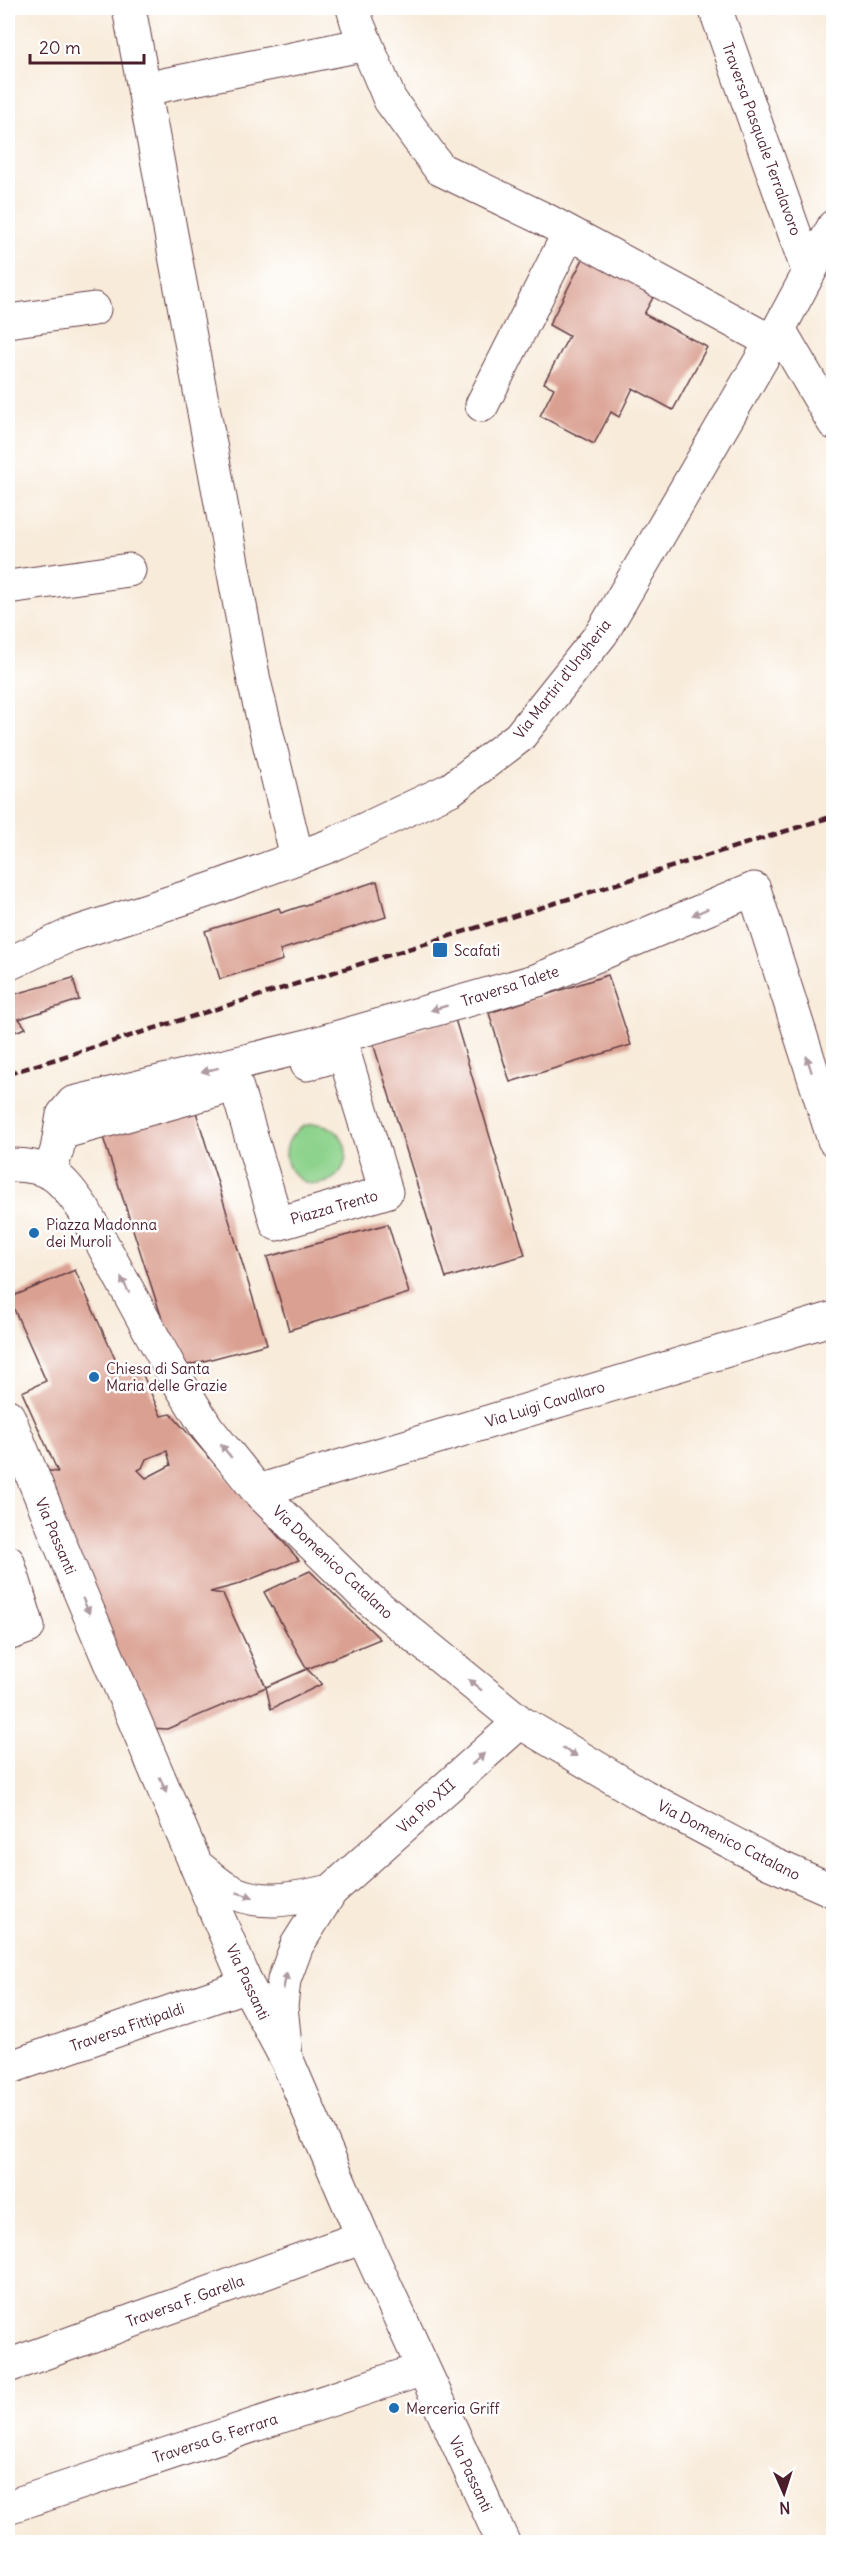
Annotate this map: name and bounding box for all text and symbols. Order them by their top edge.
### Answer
scale bar [30,27,144,65]
text: 20 m [39,36,81,59]
street label: Traversa Pasquale Terralavoro [718,40,806,238]
street label: Via Martiri d'Ungheria [509,615,615,743]
one-way arrow [691,908,709,917]
marker: Scafati [431,941,449,959]
place label: Scafati [454,941,500,960]
street label: Traversa Talete [459,961,561,1011]
one-way arrow [430,1004,448,1013]
one-way arrow [804,1055,814,1073]
one-way arrow [201,1066,219,1076]
street label: Piazza Trento [288,1185,380,1229]
place label: Piazza Madonna dei Muroli [46,1215,157,1251]
marker: Piazza Madonna dei Muroli [27,1226,41,1240]
one-way arrow [120,1276,130,1293]
place label: Chiesa di Santa Maria delle Grazie [106,1359,227,1395]
marker: Chiesa di Santa Maria delle Grazie [87,1370,101,1384]
street label: Via Luigi Cavallaro [483,1377,607,1431]
one-way arrow [220,1443,233,1459]
street label: Via Passanti [31,1495,81,1577]
street label: Via Domenico Catalano [269,1501,397,1623]
one-way arrow [81,1597,90,1614]
one-way arrow [467,1678,483,1691]
one-way arrow [562,1746,578,1757]
one-way arrow [471,1752,486,1766]
street label: Via Pio XII [393,1775,459,1837]
one-way arrow [158,1776,168,1794]
street label: Via Domenico Catalano [654,1796,804,1884]
one-way arrow [236,1891,254,1900]
street label: Via Passanti [222,1941,274,2023]
one-way arrow [281,1971,290,1990]
street label: Traversa Fittipaldi [67,1999,187,2055]
street label: Traversa F. Garella [123,2271,247,2331]
place label: Merceria Griff [406,2399,500,2418]
marker: Merceria Griff [387,2401,401,2415]
street label: Traversa G. Ferrara [150,2409,280,2467]
street label: Via Passanti [445,2433,497,2515]
north arrow [754,2463,814,2523]
text: N [779,2498,791,2518]

